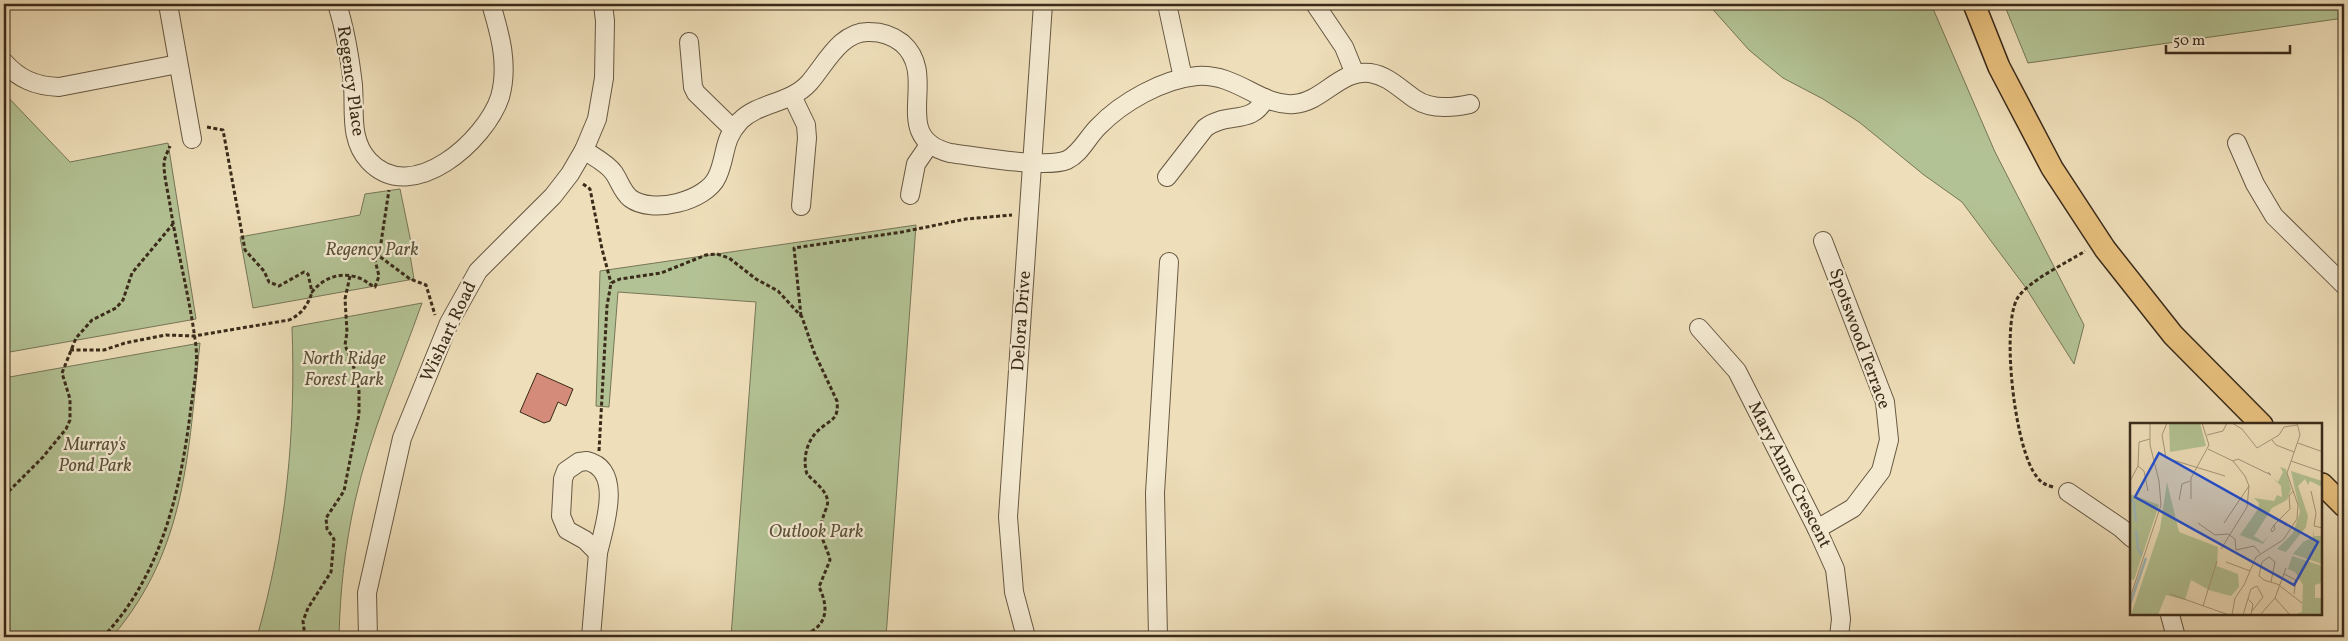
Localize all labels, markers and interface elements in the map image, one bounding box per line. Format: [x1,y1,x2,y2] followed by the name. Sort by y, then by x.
[2166,22,2289,54] scale bar
[330,24,370,138] street label: Regency Place
[2173,31,2205,52] text: 50 m
[325,238,419,263] park label: Regency Park
[1822,265,1896,413] street label: Spotswood Terrace
[1006,270,1038,372] street label: Delora Drive
[415,278,483,386] street label: Wishart Road
[302,347,386,393] park label: North Ridge Forest Park
[1741,397,1837,553] street label: Mary Anne Crescent
[2130,423,2323,616] inset map
[58,433,132,479] park label: Murray's Pond Park
[769,520,863,545] park label: Outlook Park

